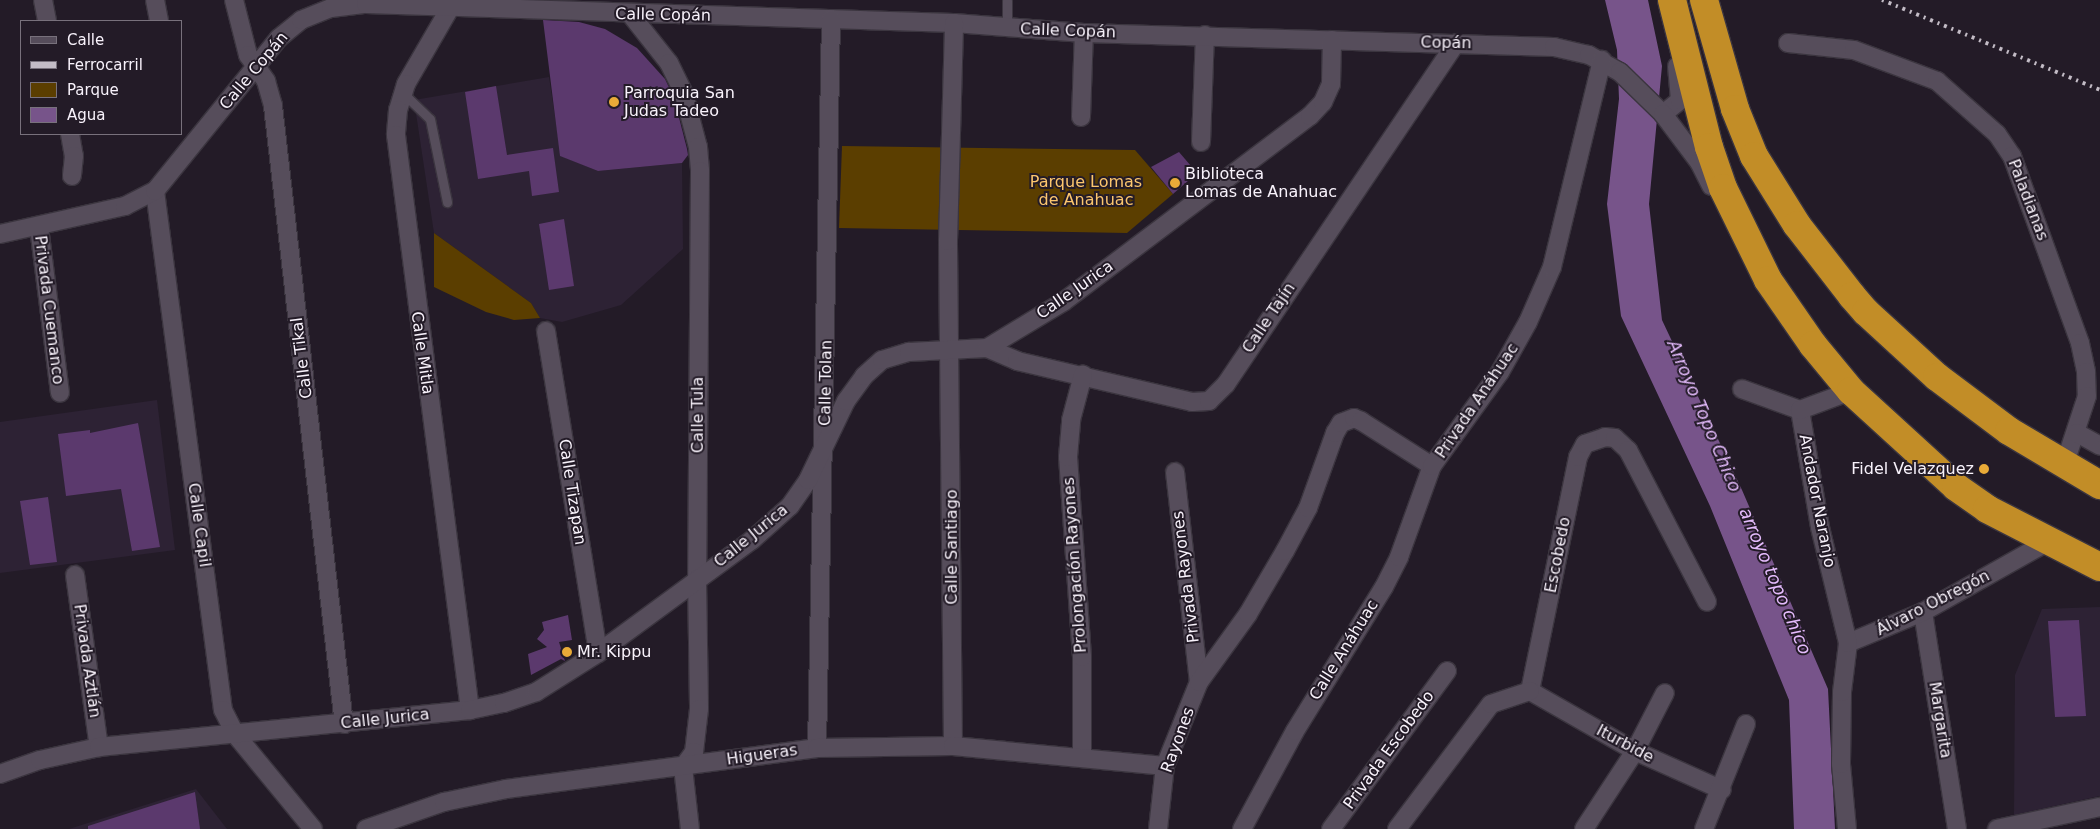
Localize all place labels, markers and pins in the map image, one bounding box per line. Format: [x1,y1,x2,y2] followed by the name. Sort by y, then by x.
[624,83,735,121] place label: Parroquia San Judas Tadeo
[608,96,620,108] marker: Parroquia San Judas Tadeo
[1185,164,1337,202] place label: Biblioteca Lomas de Anahuac
[1169,177,1181,189] marker: Biblioteca Lomas de Anahuac
[1851,459,1974,479] place label: Fidel Velazquez
[1978,463,1990,475] marker: Fidel Velazquez
[577,642,651,662] place label: Mr. Kippu
[561,646,573,658] marker: Mr. Kippu

